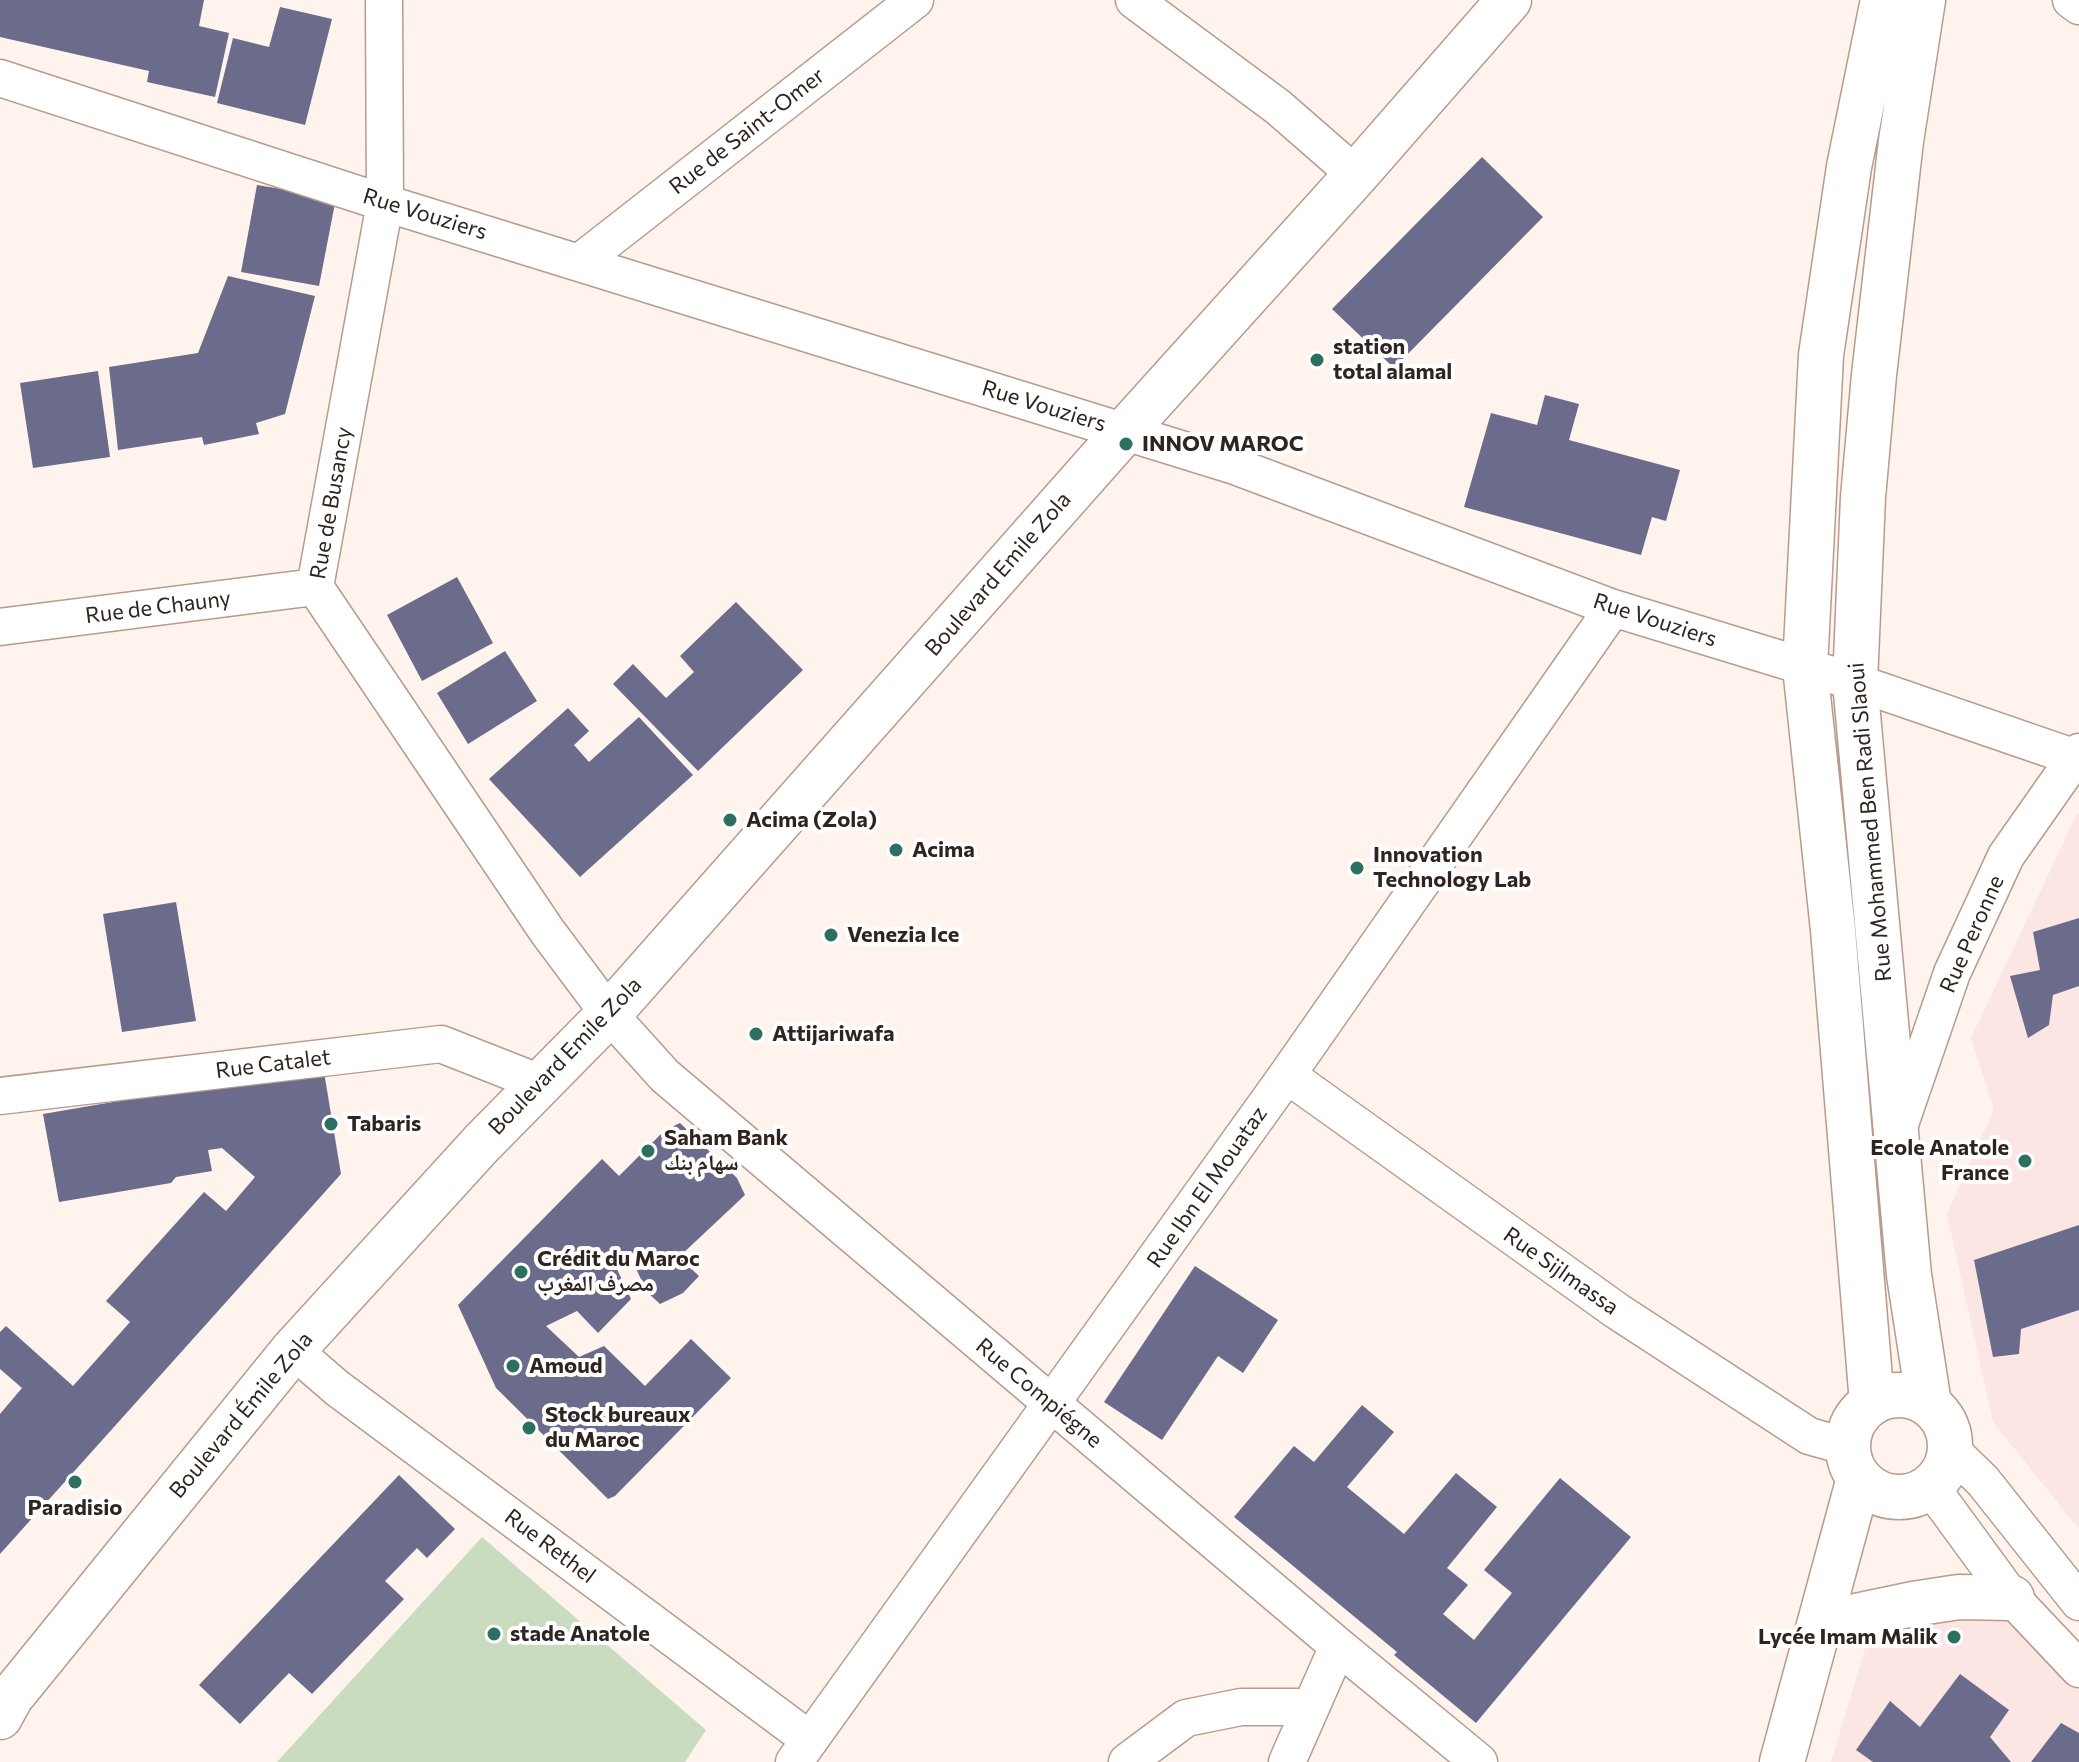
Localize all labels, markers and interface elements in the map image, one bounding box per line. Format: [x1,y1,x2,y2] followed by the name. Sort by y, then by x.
[664,62,830,200] street label: Rue de Saint-Omer
[360,183,490,245] street label: Rue Vouziers
[1333,334,1452,386] place label: station total alamal
[1308,351,1326,369] marker: station total alamal
[979,375,1109,437] street label: Rue Vouziers
[305,425,357,581] street label: Rue de Busancy
[1142,431,1304,457] place label: INNOV MAROC
[1117,435,1135,453] marker: INNOV MAROC
[920,487,1076,661] street label: Boulevard Emile Zola
[84,585,232,629] street label: Rue de Chauny
[1590,588,1720,652] street label: Rue Vouziers
[1843,661,1897,983] street label: Rue Mohammed Ben Radi Slaoui
[746,807,877,833] place label: Acima (Zola)
[721,811,739,829] marker: Acima (Zola)
[912,837,975,863] place label: Acima
[887,841,905,859] marker: Acima
[1373,842,1531,894] place label: Innovation Technology Lab
[1348,859,1366,877] marker: Innovation Technology Lab
[1934,871,2010,997] street label: Rue Peronne
[847,922,959,948] place label: Venezia Ice
[822,926,840,944] marker: Venezia Ice
[483,972,647,1140] street label: Boulevard Emile Zola
[772,1021,895,1047] place label: Attijariwafa
[747,1025,765,1043] marker: Attijariwafa
[214,1044,332,1084] street label: Rue Catalet
[1141,1101,1273,1273] street label: Rue Ibn El Mouataz
[347,1111,421,1137] place label: Tabaris
[322,1115,340,1133] marker: Tabaris
[664,1125,788,1176] place label: Saham Bank سهام بنك
[1870,1135,2009,1186] place label: Ecole Anatole France
[639,1142,657,1160] marker: Saham Bank سهام بنك
[2016,1152,2034,1170] marker: Ecole Anatole France
[1498,1222,1624,1320] street label: Rue Sijlmassa
[537,1246,700,1298] place label: Crédit du Maroc مصرف المغرب
[512,1263,530,1281] marker: Crédit du Maroc مصرف المغرب
[164,1327,318,1503] street label: Boulevard Émile Zola
[971,1333,1107,1453] street label: Rue Compiégne
[529,1353,603,1379] place label: Amoud
[504,1357,522,1375] marker: Amoud
[545,1402,690,1454] place label: Stock bureaux du Maroc
[520,1419,538,1437] marker: Stock bureaux du Maroc
[66,1473,84,1491] marker: Paradisio
[28,1495,122,1521] place label: Paradisio
[499,1503,601,1589] street label: Rue Rethel
[510,1621,650,1647] place label: stade Anatole
[1758,1624,1938,1650] place label: Lycée Imam Malik
[485,1625,503,1643] marker: stade Anatole
[1945,1628,1963,1646] marker: Lycée Imam Malik

